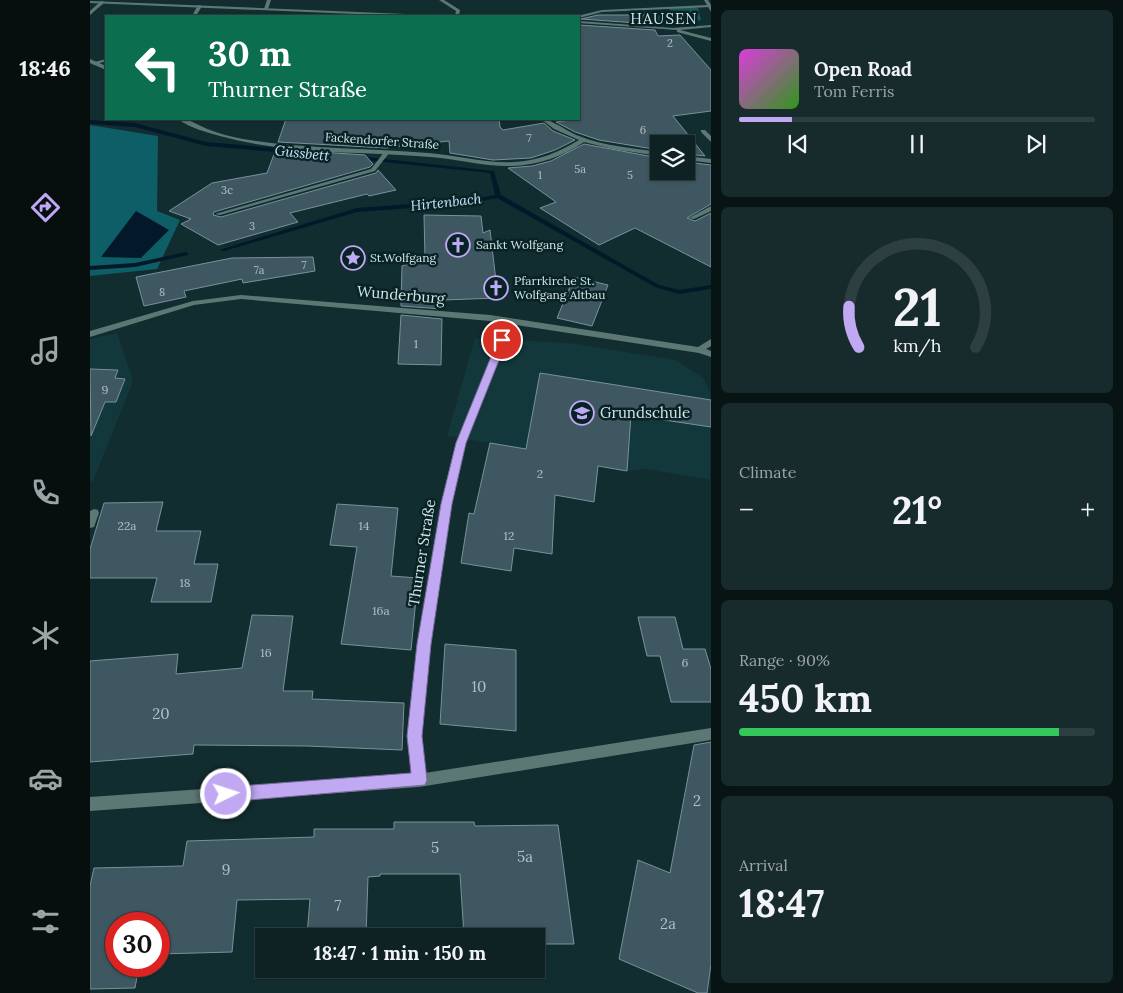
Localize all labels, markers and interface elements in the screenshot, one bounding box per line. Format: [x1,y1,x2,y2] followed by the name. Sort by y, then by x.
[630,9,698,28] district label: HAUSEN
[208,31,291,76] text: 30 m
[125,35,190,100] icon: left
[667,36,673,50] house number: 2
[19,54,71,82] text: 18:46
[814,57,912,81] text: Open Road
[208,75,367,103] text: Thurner Straße
[814,81,894,101] text: Tom Ferris
[640,123,646,137] house number: 6
[324,129,440,152] street label: Fackendorfer Straße
[784,130,812,158] icon: previous
[903,130,931,158] icon: pause
[1022,130,1050,158] icon: next
[526,131,532,145] house number: 7
[650,135,695,180] map controls
[650,135,695,180] button: layers
[274,141,331,165] water label: Güssbett
[574,162,586,176] house number: 5a
[538,168,542,182] house number: 1
[627,168,633,182] house number: 5
[221,183,233,197] house number: 3c
[410,189,482,215] water label: Hirtenbach
[28,190,63,225] icon: directions
[249,219,255,233] house number: 3
[445,232,471,258] church icon: Sankt Wolfgang
[476,237,563,252] place label: Sankt Wolfgang
[340,245,366,271] place icon: St.Wolfgang
[370,250,436,265] place label: St.Wolfgang
[301,258,307,272] house number: 7
[254,263,265,277] house number: 7a
[514,273,605,302] place label: Pfarrkirche St. Wolfgang Altbau
[893,274,941,340] text: 21
[483,275,509,301] church icon: Pfarrkirche St. Wolfgang Altbau
[356,281,447,308] street label: Wunderburg
[159,285,165,299] house number: 8
[481,319,523,361] pin
[488,326,516,354] icon: arrive
[28,333,63,368] icon: music
[893,334,941,357] text: km/h
[414,336,418,351] house number: 1
[102,382,109,397] house number: 9
[569,400,595,426] school or university icon: Grundschule
[600,403,690,422] place label: Grundschule
[739,462,796,482] text: Climate
[537,466,543,481] house number: 2
[28,475,63,510] icon: phone
[892,486,942,534] text: 21°
[739,492,754,528] text: −
[1080,492,1095,528] text: +
[404,498,439,608] street label: Thurner Straße
[117,518,137,533] house number: 22a
[359,518,370,533] house number: 14
[504,528,514,543] house number: 12
[179,575,191,590] house number: 18
[372,603,390,618] house number: 16a
[28,618,63,653] icon: climate
[260,645,272,660] house number: 16
[739,650,830,670] text: Range · 90%
[682,655,689,670] house number: 6
[739,674,872,722] text: 450 km
[472,677,486,696] house number: 10
[152,704,170,723] house number: 20
[28,761,63,796] icon: car
[199,767,251,819] position arrow
[693,791,701,810] house number: 2
[431,838,439,857] house number: 5
[517,847,533,866] house number: 5a
[739,855,788,875] text: Arrival
[222,860,230,879] house number: 9
[739,879,824,927] text: 18:47
[335,896,342,915] house number: 7
[28,904,63,939] icon: filters
[105,912,170,977] speed limit sign: 30
[660,914,676,933] house number: 2a
[314,941,486,965] text: 18:47 · 1 min · 150 m

